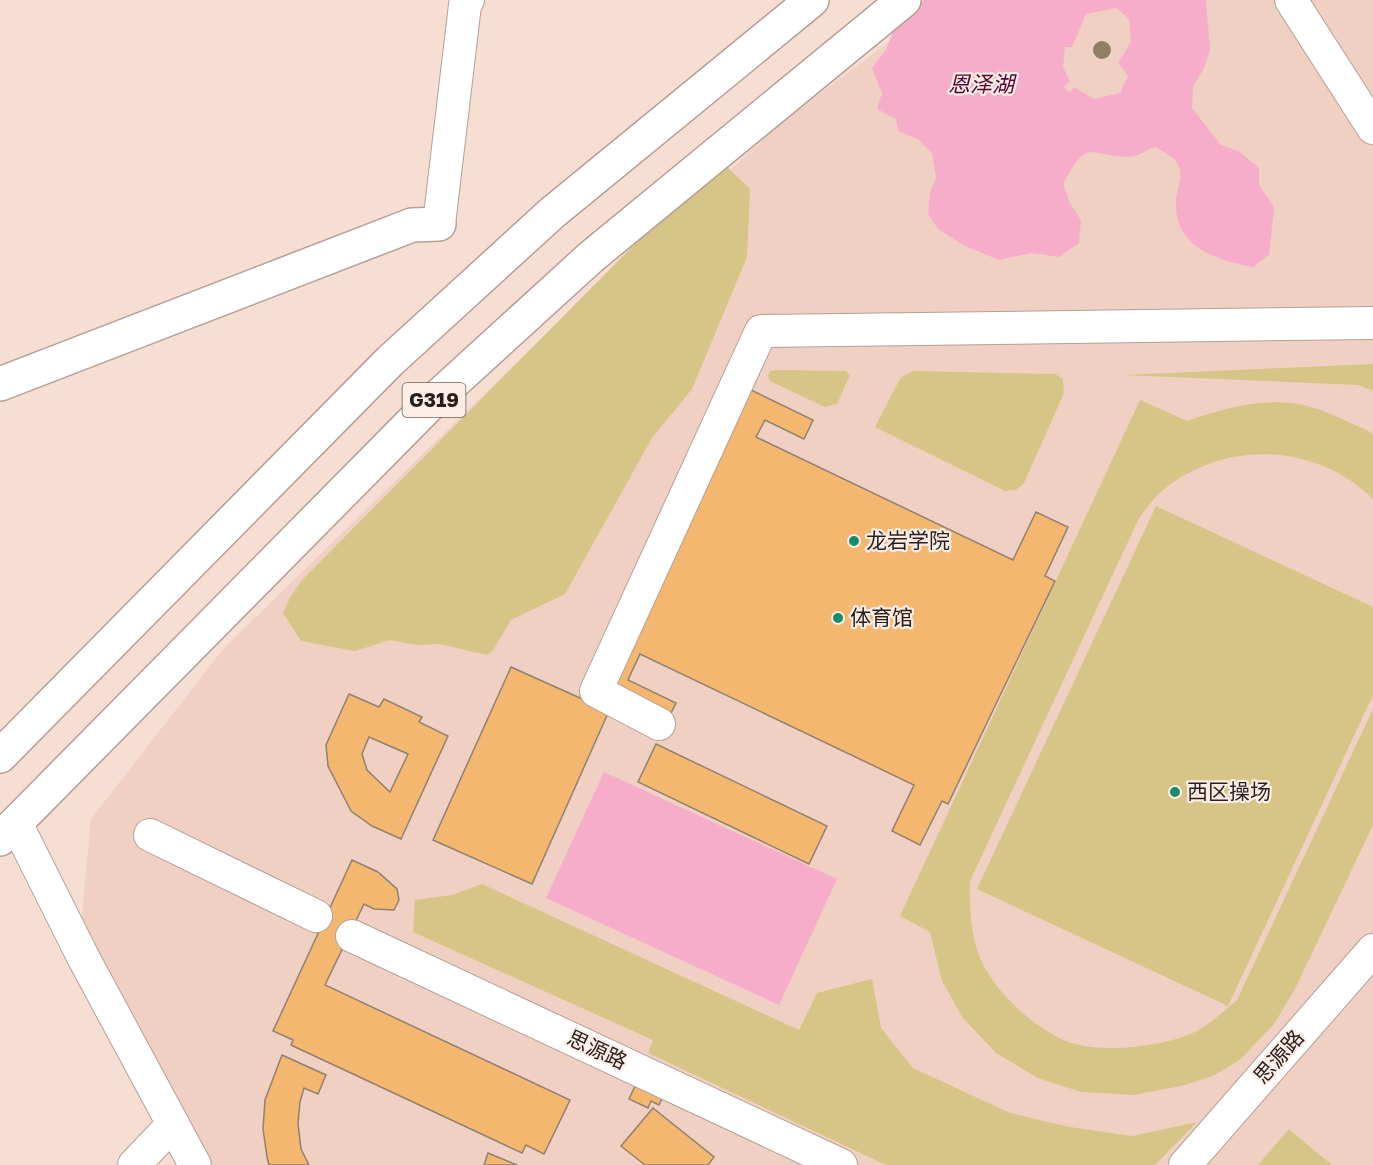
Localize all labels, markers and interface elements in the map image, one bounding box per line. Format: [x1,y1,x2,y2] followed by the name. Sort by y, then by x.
[948,70,1017,97] water label: 恩泽湖
[402,383,466,417] road number: G319
[866,527,950,553] place label: 龙岩学院
[847,534,861,548] marker: 龙岩学院
[850,604,913,630] place label: 体育馆
[831,611,845,625] marker: 体育馆
[1187,778,1271,804] place label: 西区操场
[1168,785,1182,799] marker: 西区操场
[563,1024,631,1074] street label: 思源路
[1248,1024,1309,1089] street label: 思源路

